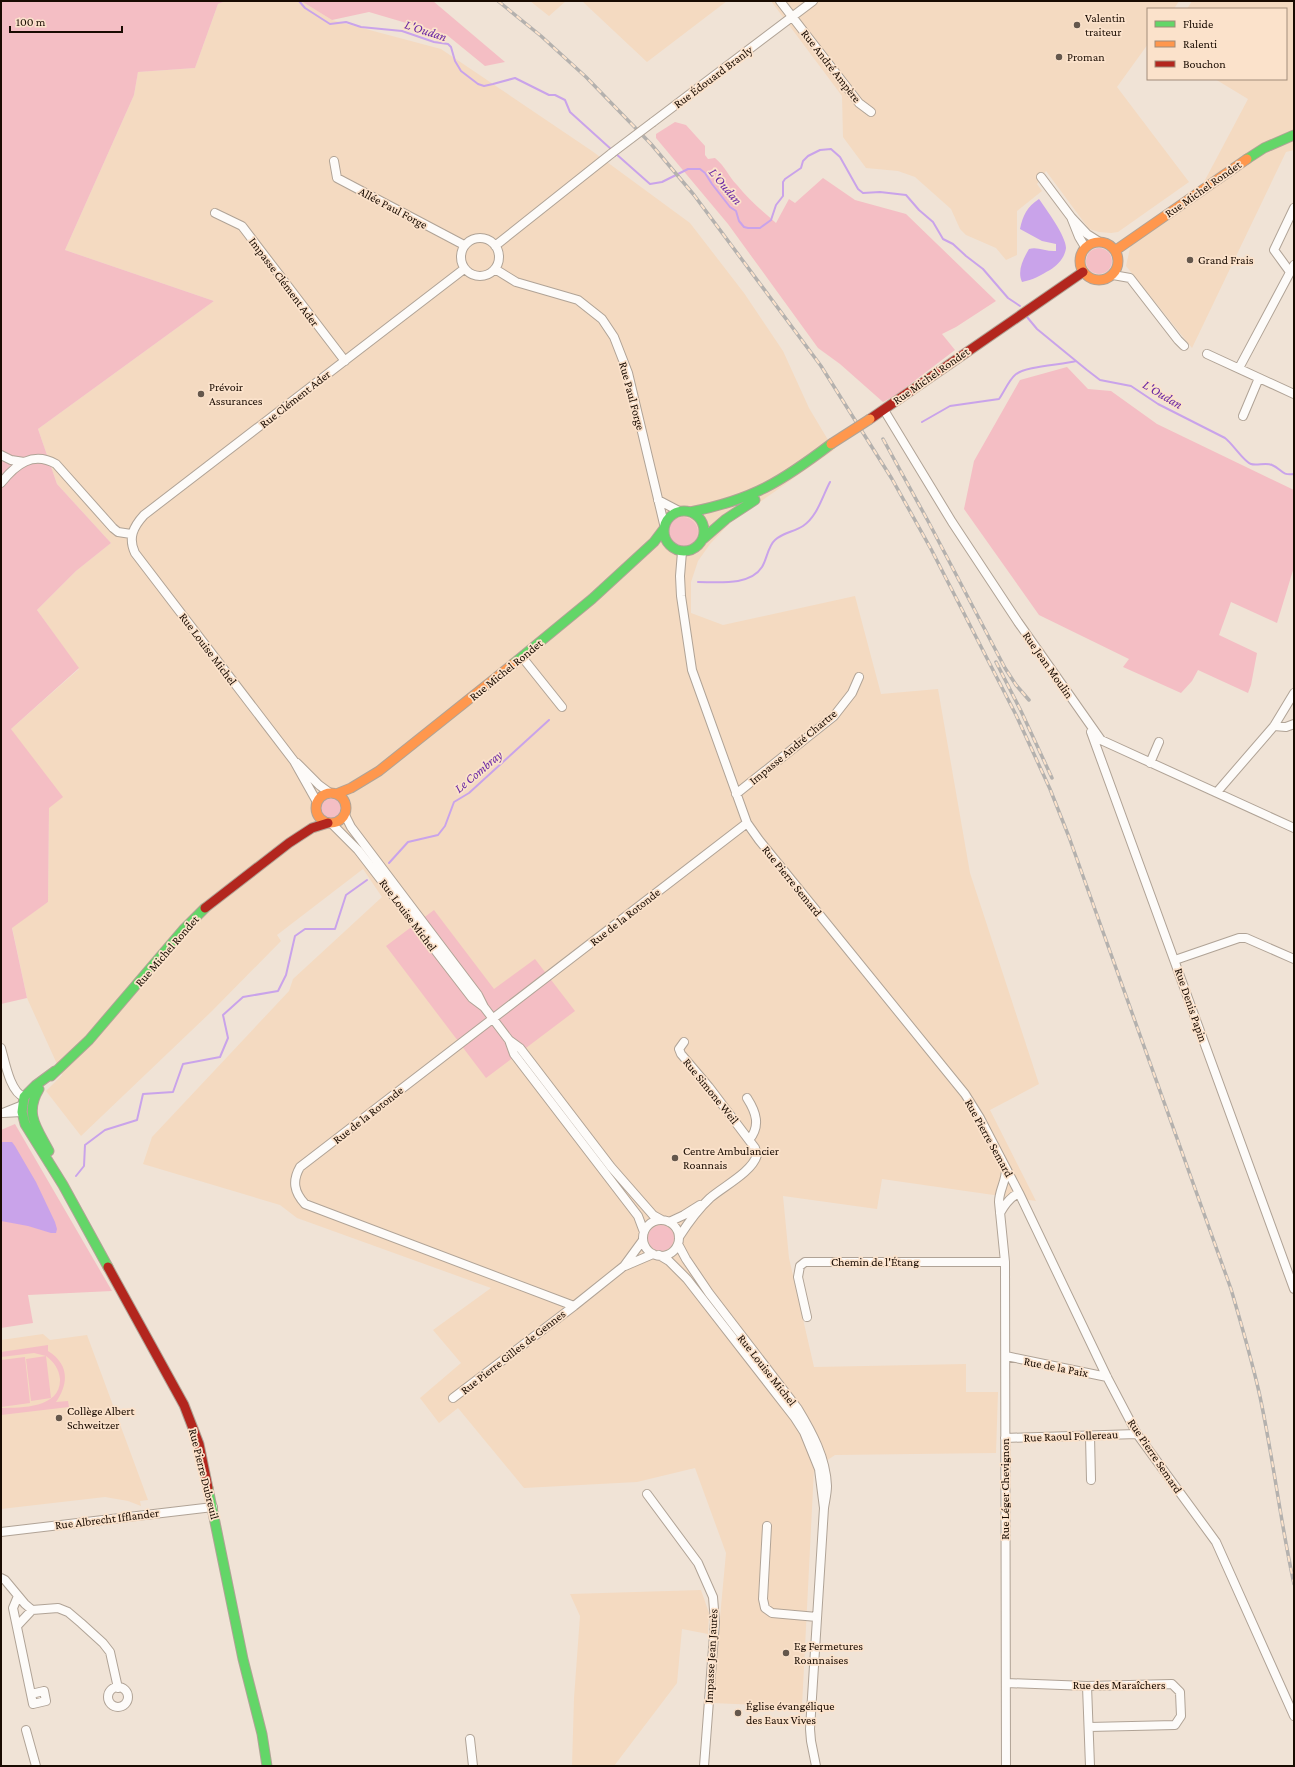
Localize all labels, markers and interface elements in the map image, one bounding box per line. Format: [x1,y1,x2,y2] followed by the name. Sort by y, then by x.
[10,8,122,34] scale bar
[1147,8,1287,80] legend
[1085,11,1126,39] place label: Valentin traiteur
[16,15,46,29] text: 100 m
[403,17,449,44] water label: L'Oudan
[1183,17,1213,31] text: Fluide
[1072,20,1082,30] marker: Valentin traiteur
[798,27,864,105] street label: Rue André Ampère
[1183,37,1217,51] text: Ralenti
[671,43,755,111] street label: Rue Édouard Branly
[1067,50,1105,64] place label: Proman
[1054,52,1064,62] marker: Proman
[1183,57,1226,71] text: Bouchon
[1162,157,1245,221] street label: Rue Michel Rondet
[706,165,746,208] water label: L'Oudan
[356,184,430,232] street label: Allée Paul Forge
[246,235,322,330] street label: Impasse Clément Ader
[1198,253,1254,267] place label: Grand Frais
[1185,255,1195,265] marker: Grand Frais
[890,344,973,408] street label: Rue Michel Rondet
[616,360,648,432] street label: Rue Paul Forge
[257,367,334,431] street label: Rue Clément Ader
[1140,377,1186,412] water label: L'Oudan
[209,380,263,408] place label: Prévoir Assurances
[196,389,206,399] marker: Prévoir Assurances
[176,610,240,688] street label: Rue Louise Michel
[1020,629,1077,702] street label: Rue Jean Moulin
[467,636,546,704] street label: Rue Michel Rondet
[746,706,840,788] street label: Impasse André Chartre
[451,747,506,796] water label: Le Combray
[759,843,825,920] street label: Rue Pierre Semard
[376,876,440,954] street label: Rue Louise Michel
[587,885,663,949] street label: Rue de la Rotonde
[132,912,202,990] street label: Rue Michel Rondet
[1172,966,1210,1044] street label: Rue Denis Papin
[680,1055,742,1127] street label: Rue Simone Weil
[330,1083,406,1147] street label: Rue de la Rotonde
[962,1097,1017,1180] street label: Rue Pierre Semard
[683,1144,780,1172] place label: Centre Ambulancier Roannais
[670,1153,680,1163] marker: Centre Ambulancier Roannais
[831,1255,919,1269] street label: Chemin de l'Étang
[458,1306,569,1397] street label: Rue Pierre Gilles de Gennes
[735,1331,799,1409] street label: Rue Louise Michel
[1023,1354,1090,1380] street label: Rue de la Paix
[67,1404,135,1432] place label: Collège Albert Schweitzer
[54,1413,64,1423] marker: Collège Albert Schweitzer
[1125,1416,1186,1497] street label: Rue Pierre Semard
[186,1427,222,1521] street label: Rue Pierre Dubreuil
[1023,1427,1119,1445] street label: Rue Raoul Follereau
[998,1438,1012,1540] street label: Rue Léger Chevignon
[54,1506,161,1532] street label: Rue Albrecht Ifflander
[702,1608,720,1704] street label: Impasse Jean Jaurès
[794,1639,863,1667] place label: Eg Fermetures Roannaises
[781,1648,791,1658] marker: Eg Fermetures Roannaises
[1073,1678,1166,1692] street label: Rue des Maraîchers
[746,1699,835,1727] place label: Église évangélique des Eaux Vives
[733,1708,743,1718] marker: Église évangélique des Eaux Vives

